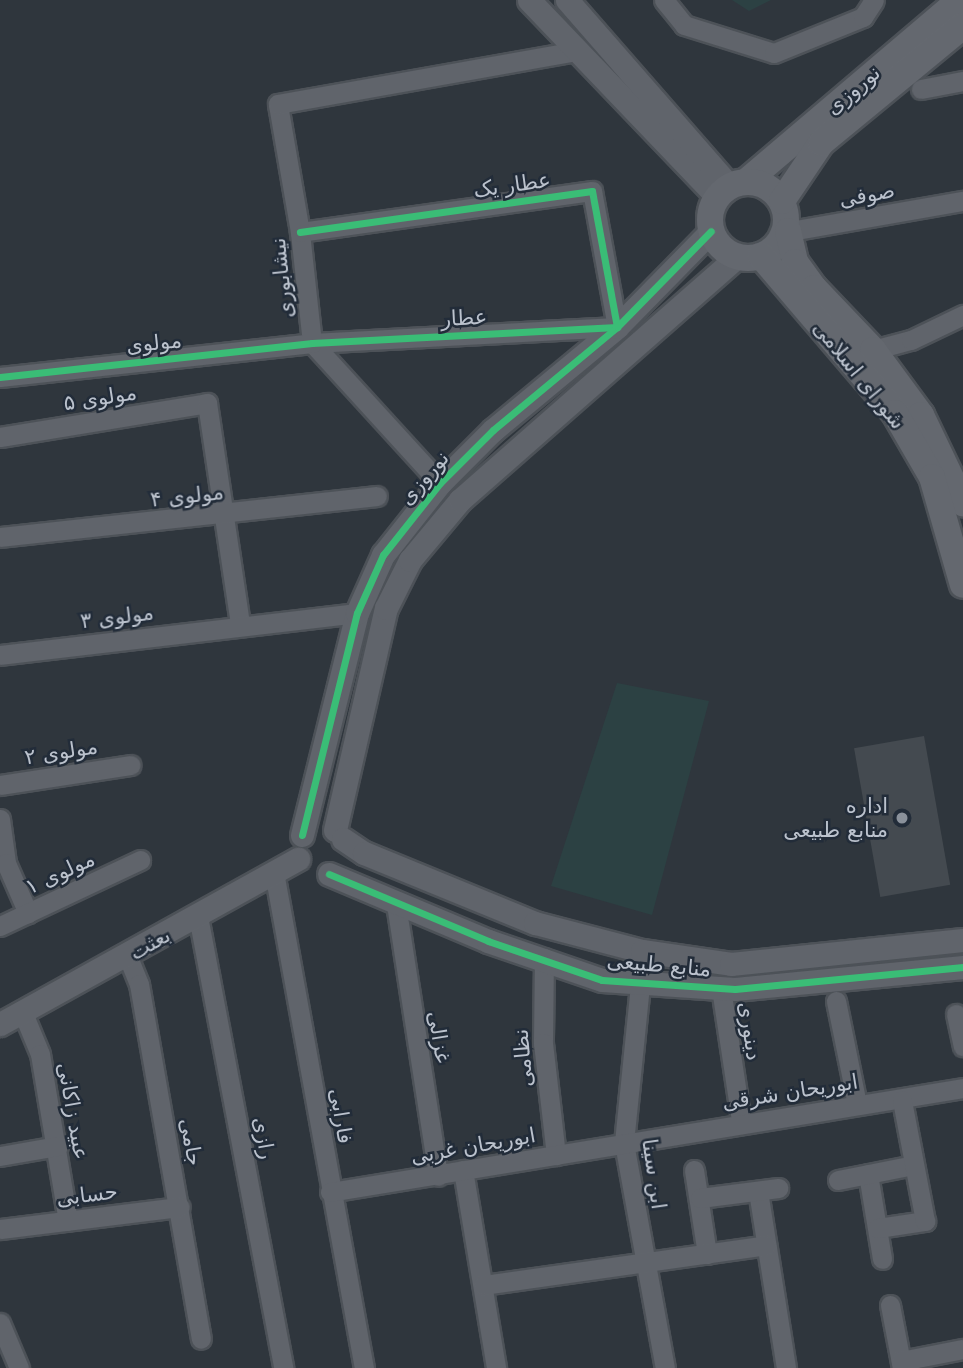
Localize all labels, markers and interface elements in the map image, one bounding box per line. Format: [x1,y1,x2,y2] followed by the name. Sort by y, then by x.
[821,60,885,120] street label: نوروزی
[472,167,552,203] street label: عطار یک
[837,178,897,212] street label: صوفی
[265,237,299,319] street label: نیشابوری
[440,304,488,332] street label: عطار
[808,316,910,434] street label: شورای اسلامی
[125,328,183,358] street label: مولوی
[62,380,138,416] street label: مولوی ۵
[394,446,454,510] street label: نوروزی
[149,480,225,512] street label: مولوی ۴
[79,600,155,634] street label: مولوی ۳
[23,734,99,770] street label: مولوی ۲
[783,793,888,843] place label: اداره منابع طبیعی
[894,810,910,826] marker: اداره منابع طبیعی
[21,846,99,900] street label: مولوی ۱
[125,922,175,966] street label: بعثت
[606,948,712,982] street label: منابع طبیعی
[733,1000,767,1062] street label: دینوری
[422,1009,456,1065] street label: غزالی
[508,1028,538,1088] street label: نظامی
[52,1060,94,1162] street label: عبید زاکانی
[720,1069,860,1115] street label: ابوریحان شرقی
[324,1086,358,1146] street label: فارابی
[248,1115,280,1161] street label: رازی
[174,1116,208,1168] street label: جامی
[409,1123,537,1169] street label: ابوریحان غربی
[637,1137,671,1211] street label: ابن سینا
[55,1179,119,1211] street label: حسابی

